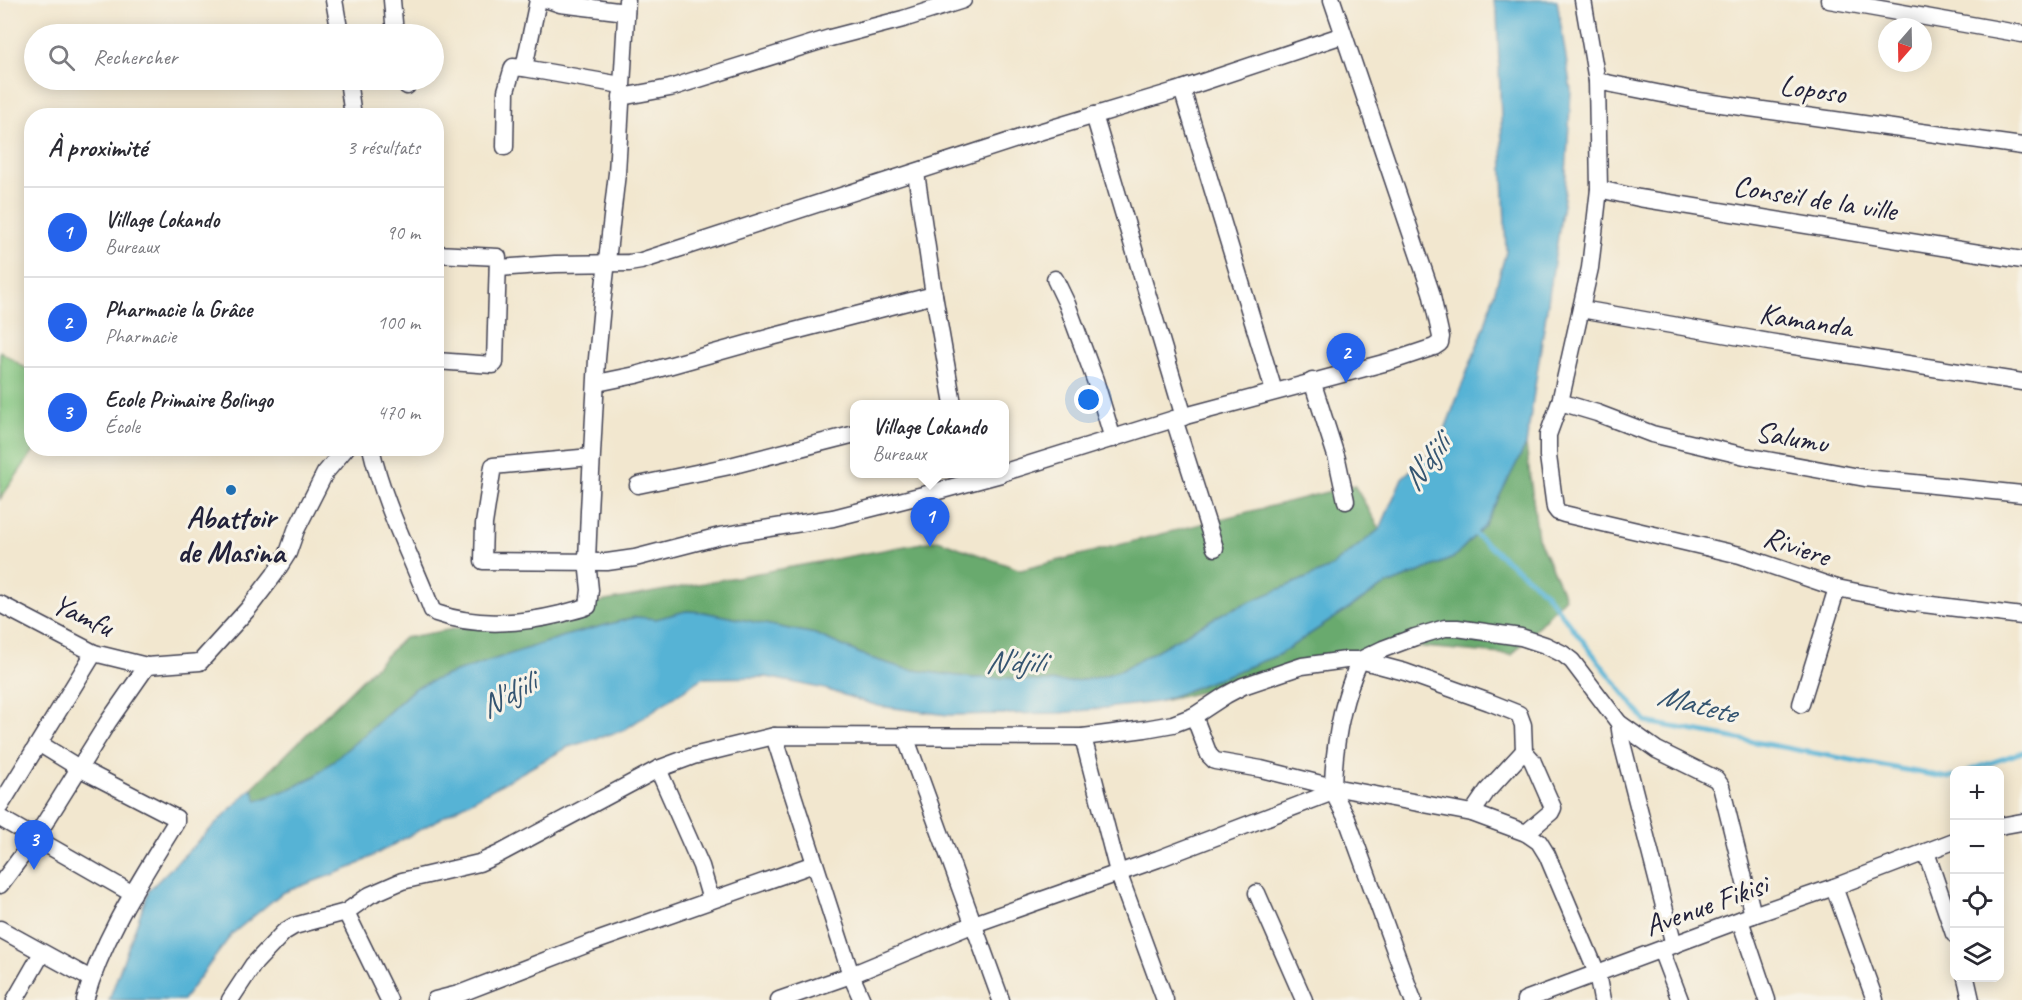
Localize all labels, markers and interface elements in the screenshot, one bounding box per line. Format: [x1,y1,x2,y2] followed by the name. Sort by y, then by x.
[1878,18,1932,72] north arrow
[24,24,444,90] search box
[45,41,78,74] icon: search
[93,43,177,71] text: Rechercher
[1778,66,1850,113] street label: Loposo
[48,131,147,164] text: À proximité
[347,135,420,160] text: 3 résultats
[1731,166,1902,230] street label: Conseil de la ville
[105,206,219,234] text: Village Lokando
[63,220,72,245] text: 1
[386,220,420,245] text: 90 m
[105,234,159,259] text: Bureaux
[1757,294,1858,346] street label: Kamanda
[105,296,252,324] text: Pharmacie la Grâce
[63,310,72,335] text: 2
[377,310,420,335] text: 100 m
[105,324,176,349] text: Pharmacie
[1326,334,1366,383] pin: 2
[1074,385,1103,414] your location
[105,386,273,414] text: Ecole Primaire Bolingo
[63,400,72,425] text: 3
[377,400,420,425] text: 470 m
[850,400,1009,478] popup
[1753,412,1833,462] street label: Salumu
[872,413,987,441] text: Village Lokando
[105,414,140,439] text: École
[1391,420,1464,498] water label: N'djili
[872,441,926,466] text: Bureaux
[224,483,238,497] marker: Abattoir de Masina
[910,498,950,547] pin: 1
[177,499,287,571] place label: Abattoir de Masina
[1759,517,1837,576] street label: Riviere
[47,585,121,646] street label: Yamfu
[985,641,1053,682] water label: N'djili
[471,658,550,727] water label: N'djili
[1654,674,1745,734] water label: Matete
[1950,766,2004,982] map controls
[1950,766,2004,820] button: +
[15,820,54,870] pin: 3
[1950,820,2004,874] button: −
[1639,864,1776,945] street label: Avenue Fikisi
[1950,874,2004,928] button: locate
[1950,928,2004,982] button: layers

